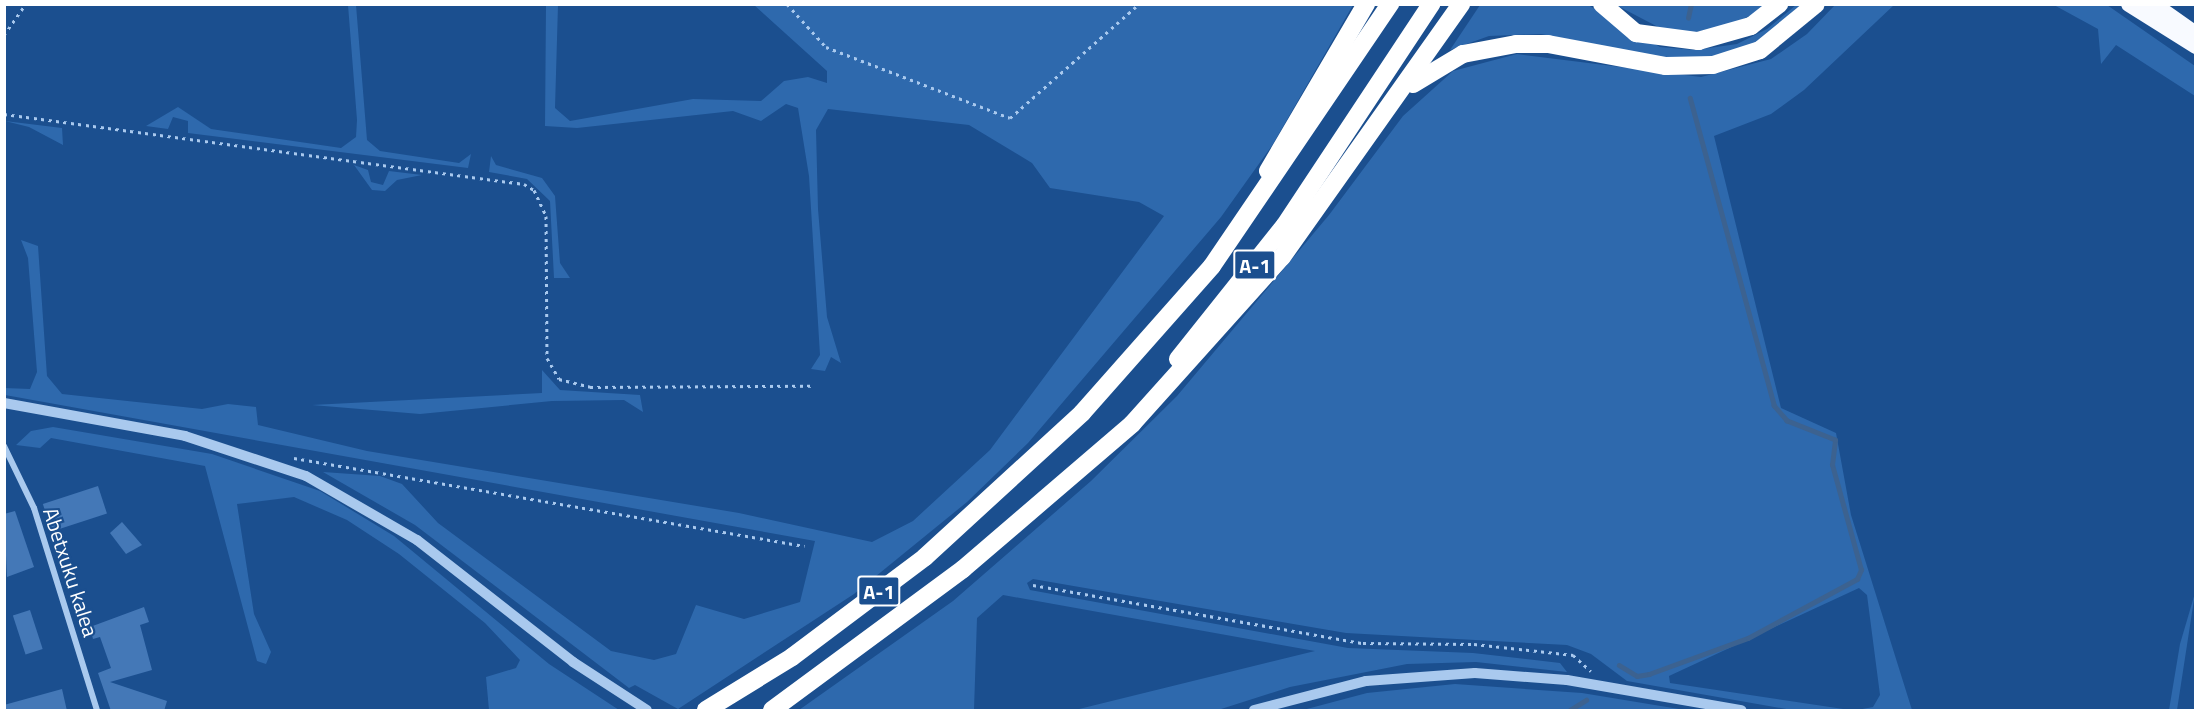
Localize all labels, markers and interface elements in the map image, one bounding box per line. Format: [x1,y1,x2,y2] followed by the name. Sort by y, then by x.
[1232,248,1278,282] road number: A-1
[38,504,104,640] street label: Abetxuku kalea
[856,574,902,608] road number: A-1

